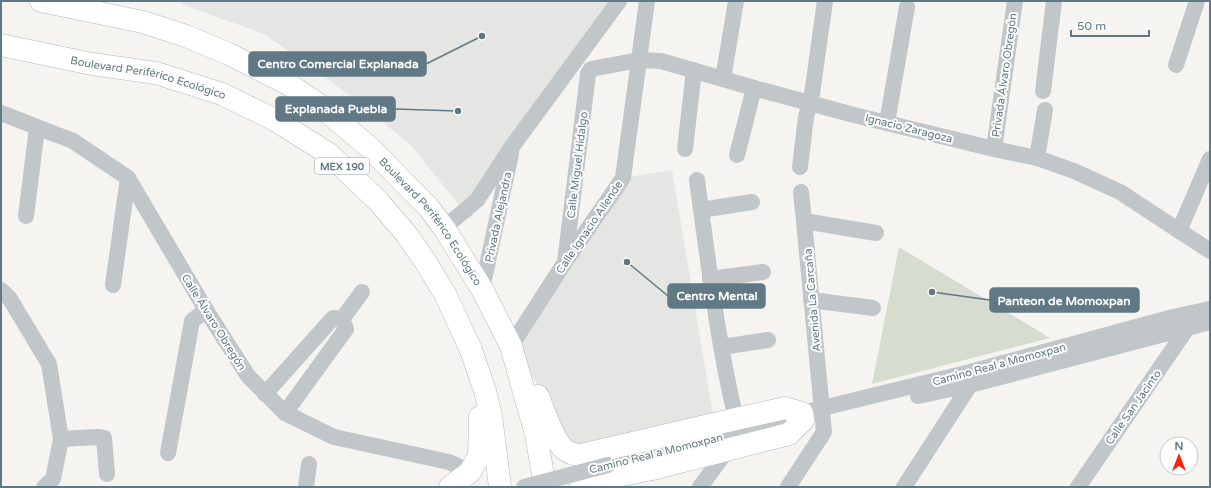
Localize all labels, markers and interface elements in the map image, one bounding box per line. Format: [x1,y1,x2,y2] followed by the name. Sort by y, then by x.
[988,12,1020,138] street label: Privada Álvaro Obregón
[1071,12,1149,38] scale bar
[1077,19,1106,33] text: 50 m
[249,52,426,76] callout: Centro Comercial Explanada
[69,54,229,102] street label: Boulevard Periférico Ecológico
[257,57,419,72] text: Centro Comercial Explanada
[276,97,395,121] callout: Explanada Puebla
[285,102,387,117] text: Explanada Puebla
[564,111,591,219] street label: Calle Miguel Hidalgo
[864,111,954,146] street label: Ignacio Zaragoza
[376,155,484,288] street label: Boulevard Periférico Ecológico
[315,158,369,174] road number: MEX 190
[483,171,514,264] street label: Privada Alejandra
[554,178,625,276] street label: Calle Ignacio Allende
[802,248,823,352] street label: Avenida La Carcaña
[179,271,249,373] street label: Calle Álvaro Obregón
[668,284,765,308] callout: Centro Mental
[990,288,1139,312] callout: Panteon de Momoxpan
[676,289,758,303] text: Centro Mental
[997,294,1131,309] text: Panteon de Momoxpan
[931,340,1067,389] street label: Camino Real a Momoxpan
[1103,367,1164,447] street label: Calle San Jacinto
[588,431,724,476] street label: Camino Real a Momoxpan
[1159,436,1199,476] north arrow
[1175,440,1183,453] text: N

